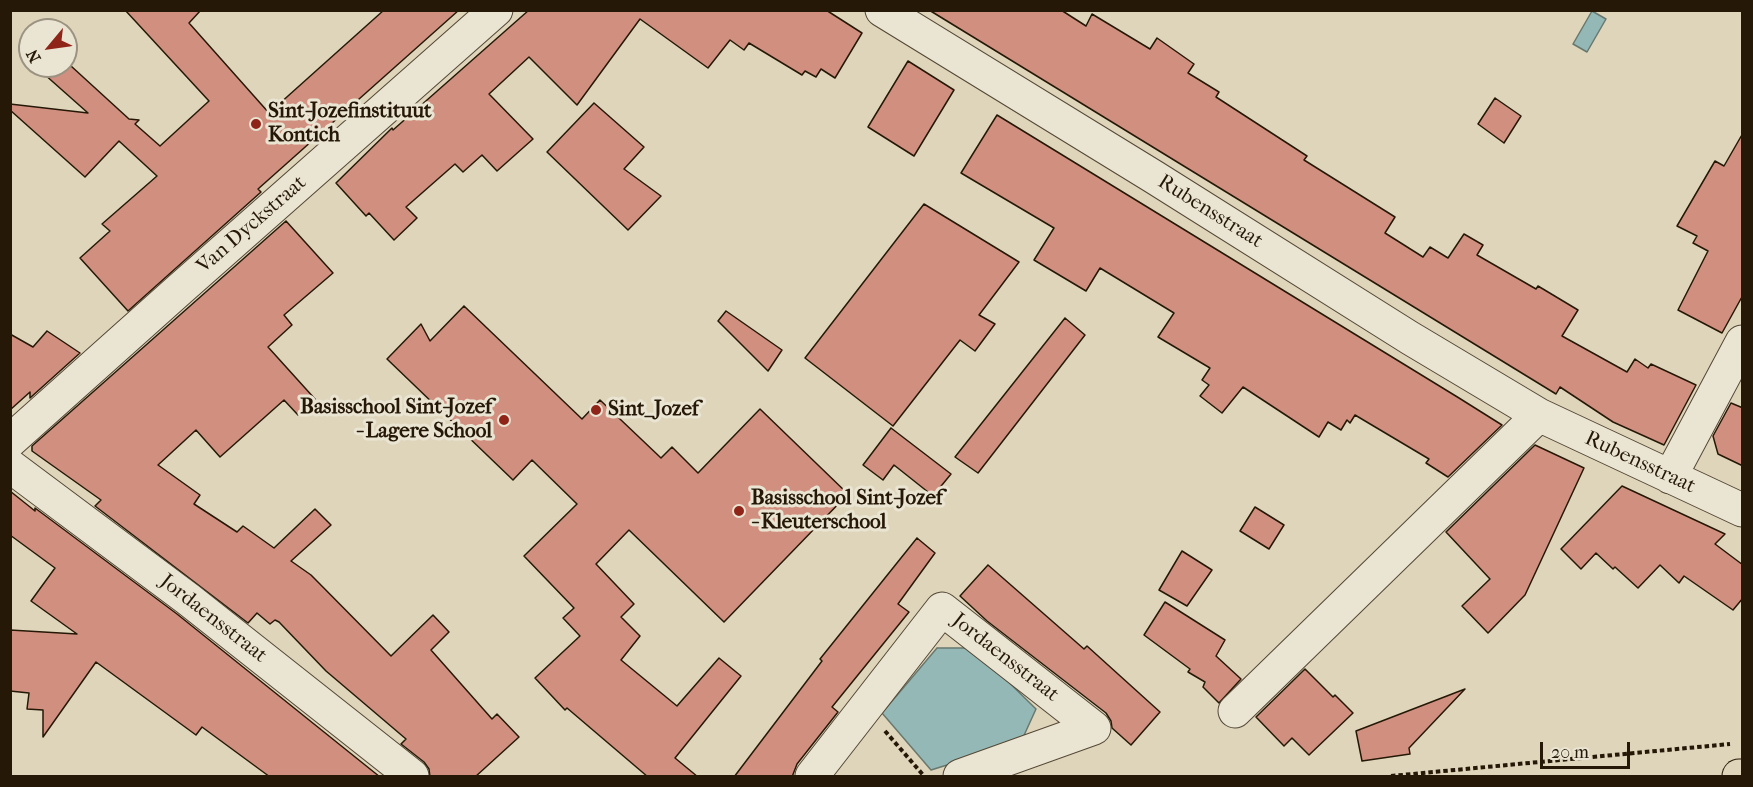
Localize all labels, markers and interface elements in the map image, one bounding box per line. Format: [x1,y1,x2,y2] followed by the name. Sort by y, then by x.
[18,18,78,78] north arrow
[22,46,45,66] text: N
[268,99,431,149] place label: Sint-Jozefinstituut Kontich
[249,117,263,131] marker: Sint-Jozefinstituut Kontich
[1153,170,1267,254] street label: Rubensstraat
[192,171,312,279] street label: Van Dyckstraat
[300,395,492,445] place label: Basisschool Sint-Jozef - Lagere School
[608,397,699,423] place label: Sint_Jozef
[589,403,603,417] marker: Sint_Jozef
[497,413,511,427] marker: Basisschool Sint-Jozef - Lagere School
[1581,426,1699,500] street label: Rubensstraat
[751,486,943,536] place label: Basisschool Sint-Jozef - Kleuterschool
[732,504,746,518] marker: Basisschool Sint-Jozef - Kleuterschool
[154,569,272,669] street label: Jordaensstraat
[946,608,1064,708] street label: Jordaensstraat
[1543,730,1633,768] scale bar
[1551,742,1589,763] text: 20 m

